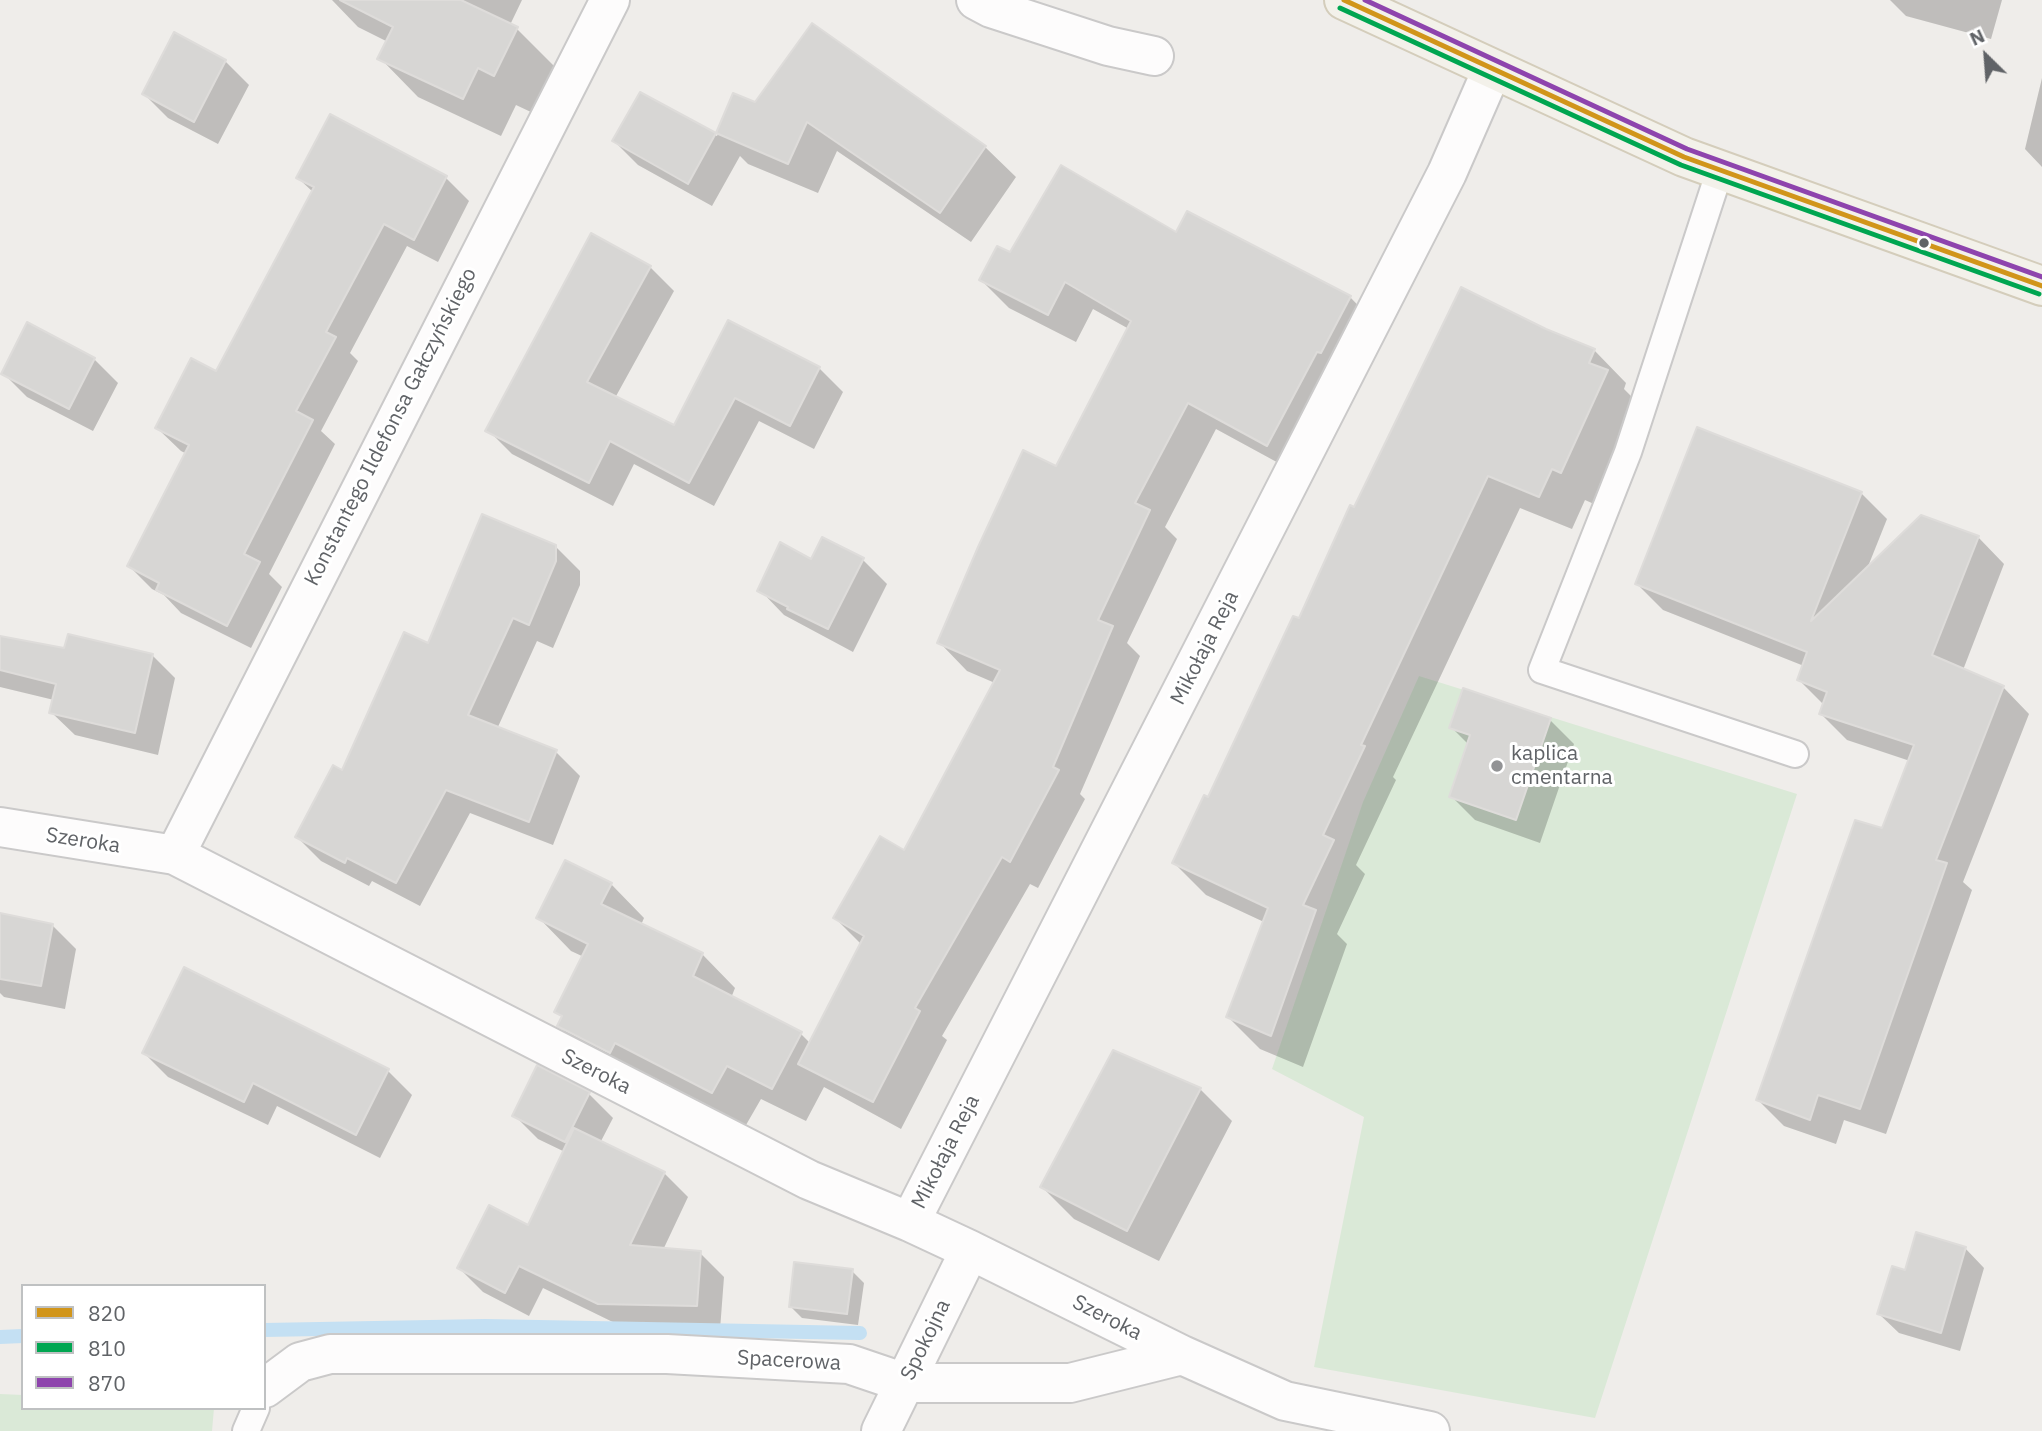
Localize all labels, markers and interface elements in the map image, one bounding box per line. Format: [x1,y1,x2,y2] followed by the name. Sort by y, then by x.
[1951,21,2021,91] north arrow
[1966,23,1988,51] text: N
[1917,236,1931,250] unlabelled marker
[300,264,482,590] street label: Konstantego Ildefonsa Gałczyńskiego
[1166,587,1244,709] street label: Mikołaja Reja
[1511,741,1613,791] place label: kaplica cmentarna
[1489,758,1505,774] marker: kaplica cmentarna
[44,823,122,859] street label: Szeroka
[557,1044,635,1100] street label: Szeroka
[907,1091,985,1213] street label: Mikołaja Reja
[21,1284,266,1410] legend
[1068,1290,1146,1346] street label: Szeroka
[896,1295,956,1385] street label: Spokojna
[88,1299,126,1327] text: 820
[88,1334,126,1362] text: 810
[736,1346,842,1376] street label: Spacerowa
[88,1369,126,1397] text: 870

